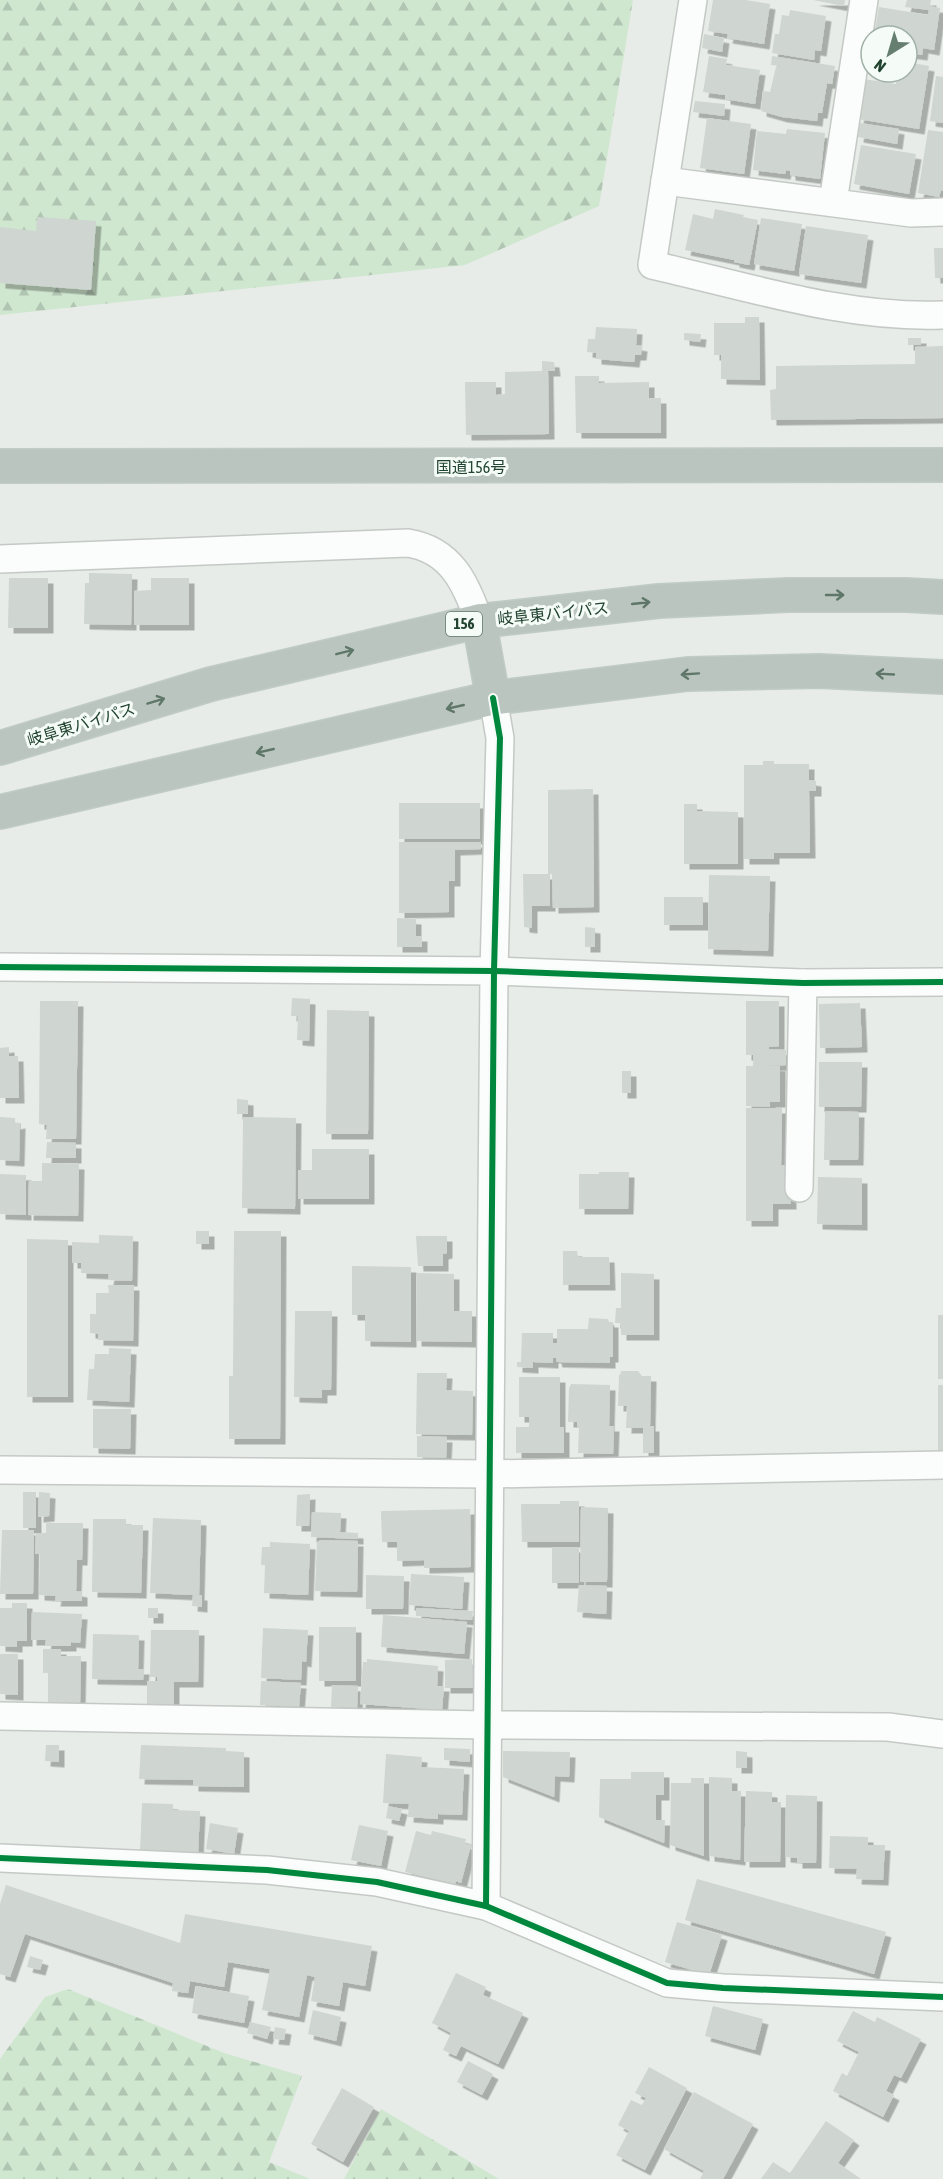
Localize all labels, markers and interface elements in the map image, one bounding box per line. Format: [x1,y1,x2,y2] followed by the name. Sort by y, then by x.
[859,24,919,84] north arrow
[871,56,889,76] text: N
[436,458,506,476] street label: 国道156号
[825,589,845,601] one-way arrow
[630,597,650,608] one-way arrow
[497,598,609,628] street label: 岐阜東バイパス
[446,612,482,636] road number: 156
[335,645,354,657] one-way arrow
[875,668,895,679] one-way arrow
[680,669,700,680] one-way arrow
[147,695,166,706] one-way arrow
[25,699,137,749] street label: 岐阜東バイパス
[446,702,465,713] one-way arrow
[256,745,275,757] one-way arrow

